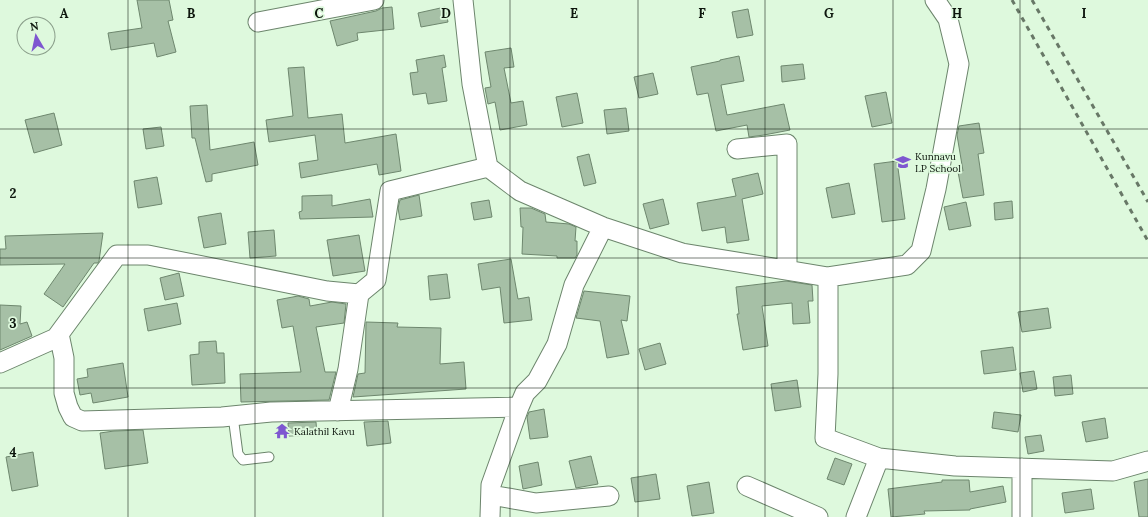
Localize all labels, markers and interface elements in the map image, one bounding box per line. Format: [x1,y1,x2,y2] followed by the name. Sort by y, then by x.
[60,5,69,22] text: A
[187,5,196,22] text: B
[315,5,324,22] text: C
[441,5,451,22] text: D
[570,5,578,22] text: E
[698,5,706,22] text: F
[824,5,834,22] text: G
[952,5,962,22] text: H
[1081,5,1087,22] text: I
[16,16,56,56] north arrow
[29,18,40,34] text: N
[915,150,961,175] place label: Kunnavu LP School
[894,153,912,171] school or university icon: Kunnavu LP School
[10,185,17,202] text: 2
[9,315,17,332] text: 3
[273,422,291,440] temple icon: Kalathil Kavu
[294,425,355,438] place label: Kalathil Kavu
[9,444,17,461] text: 4

